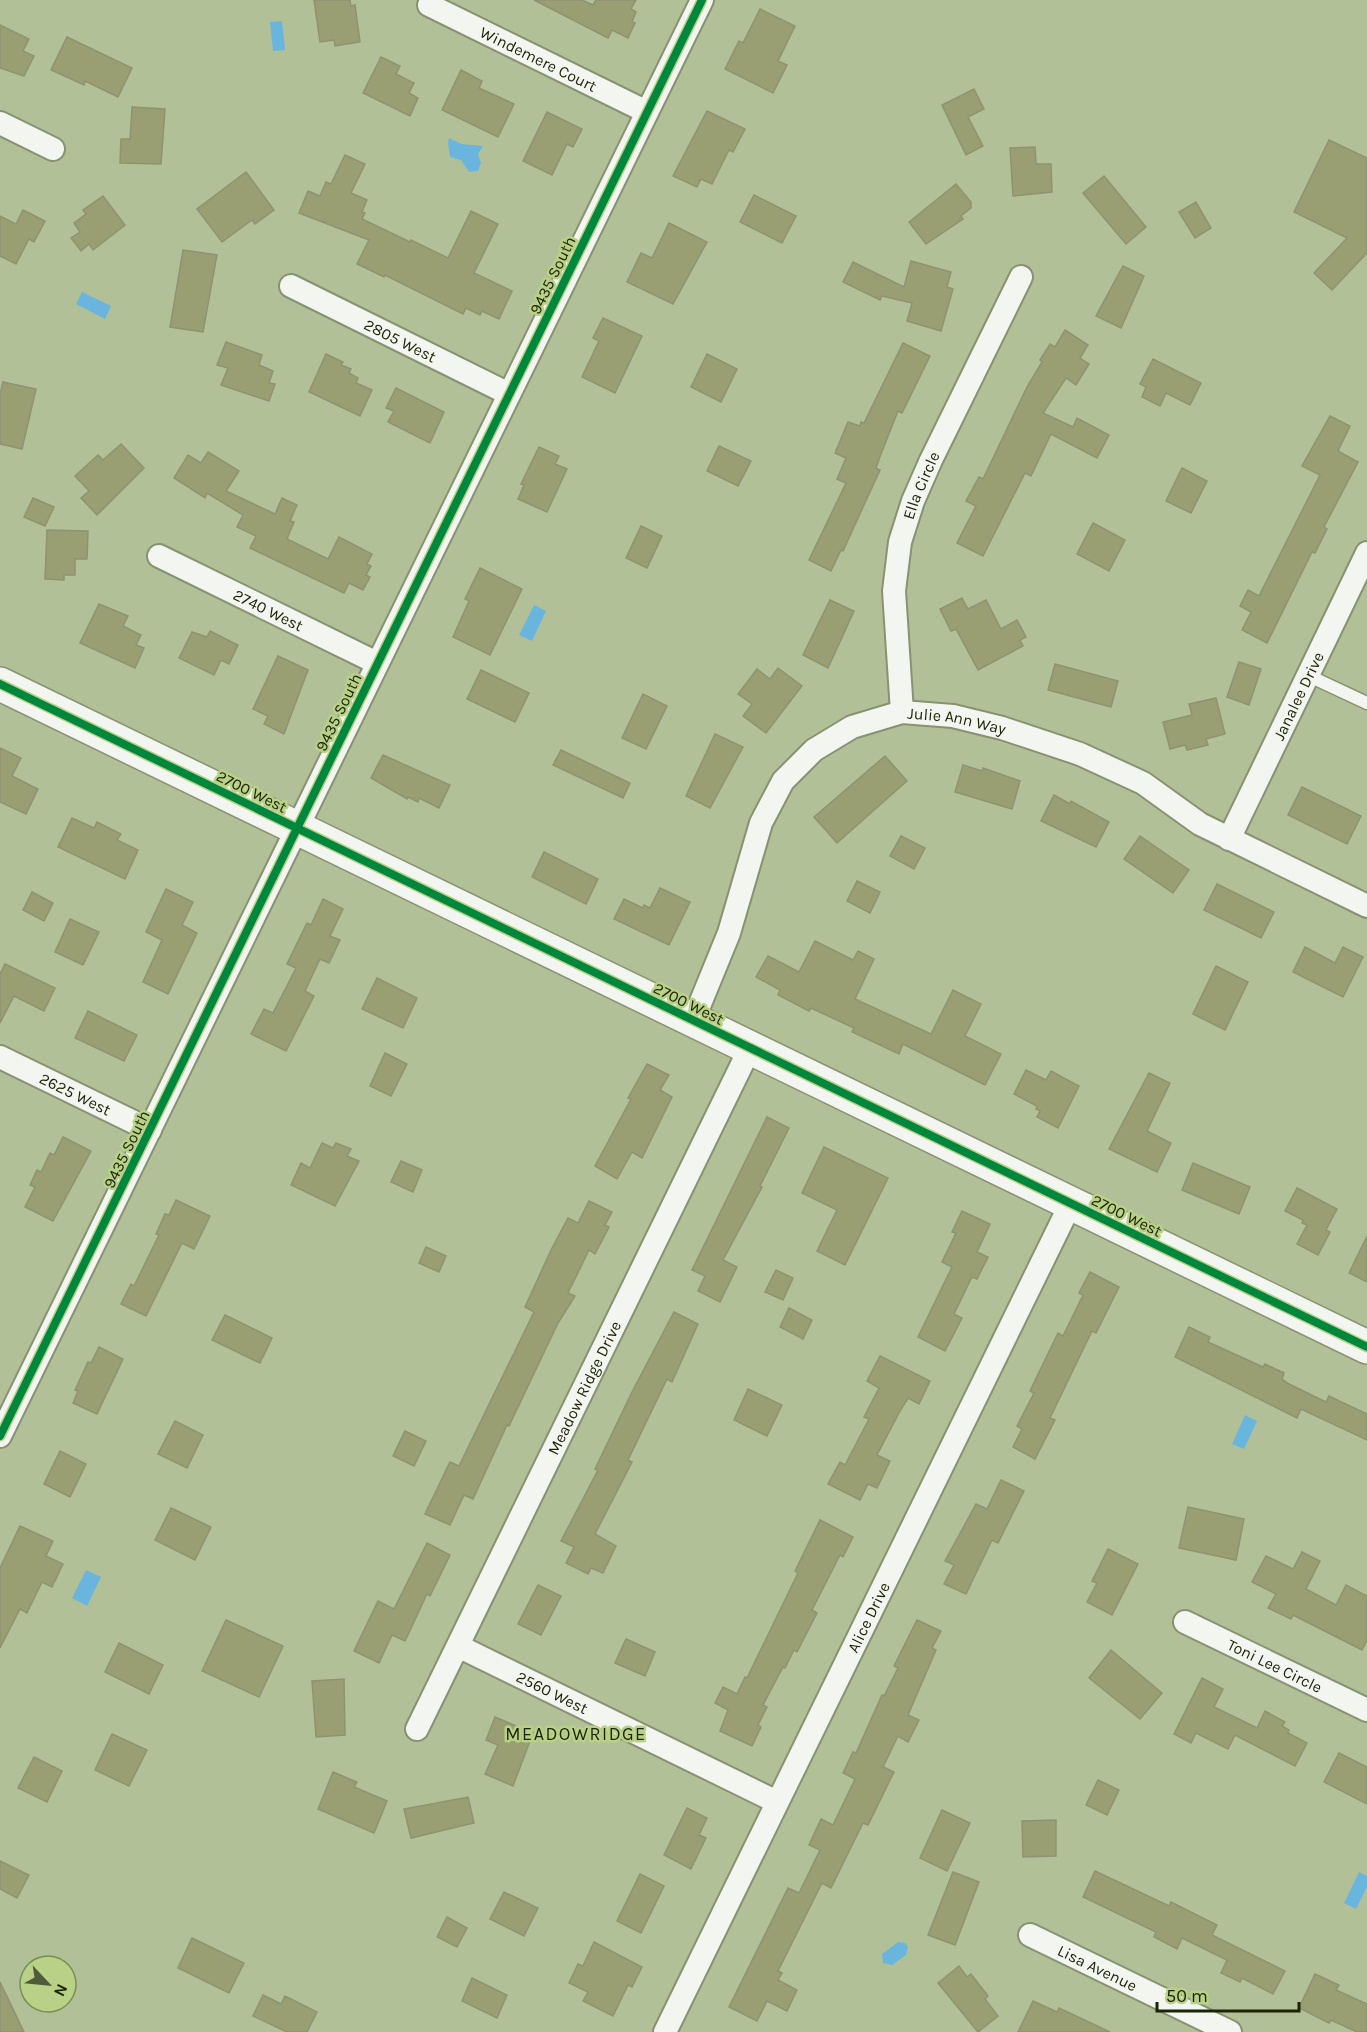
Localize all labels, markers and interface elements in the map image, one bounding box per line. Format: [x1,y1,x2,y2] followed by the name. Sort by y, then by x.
[477,23,600,96] street label: Windemere Court
[525,233,579,317] street label: 9435 South
[361,315,439,366] street label: 2805 West
[899,448,944,522] street label: Ella Circle
[230,585,306,635] street label: 2740 West
[1269,649,1328,743] street label: Janalee Drive
[311,670,365,754] street label: 9435 South
[907,703,1009,739] street label: Julie Ann Way
[213,766,290,817] street label: 2700 West
[650,978,727,1029] street label: 2700 West
[37,1069,114,1120] street label: 2625 West
[99,1107,153,1191] street label: 9435 South
[1088,1190,1165,1241] street label: 2700 West
[544,1318,625,1458] street label: Meadow Ridge Drive
[843,1579,894,1656] street label: Alice Drive
[1224,1635,1325,1697] street label: Toni Lee Circle
[513,1667,591,1718] street label: 2560 West
[505,1723,647,1745] district label: MEADOWRIDGE
[1054,1941,1140,1995] street label: Lisa Avenue
[18,1954,78,2014] north arrow
[1157,1975,1300,2013] scale bar
[50,1981,72,2000] text: N
[1166,1985,1208,2007] text: 50 m

